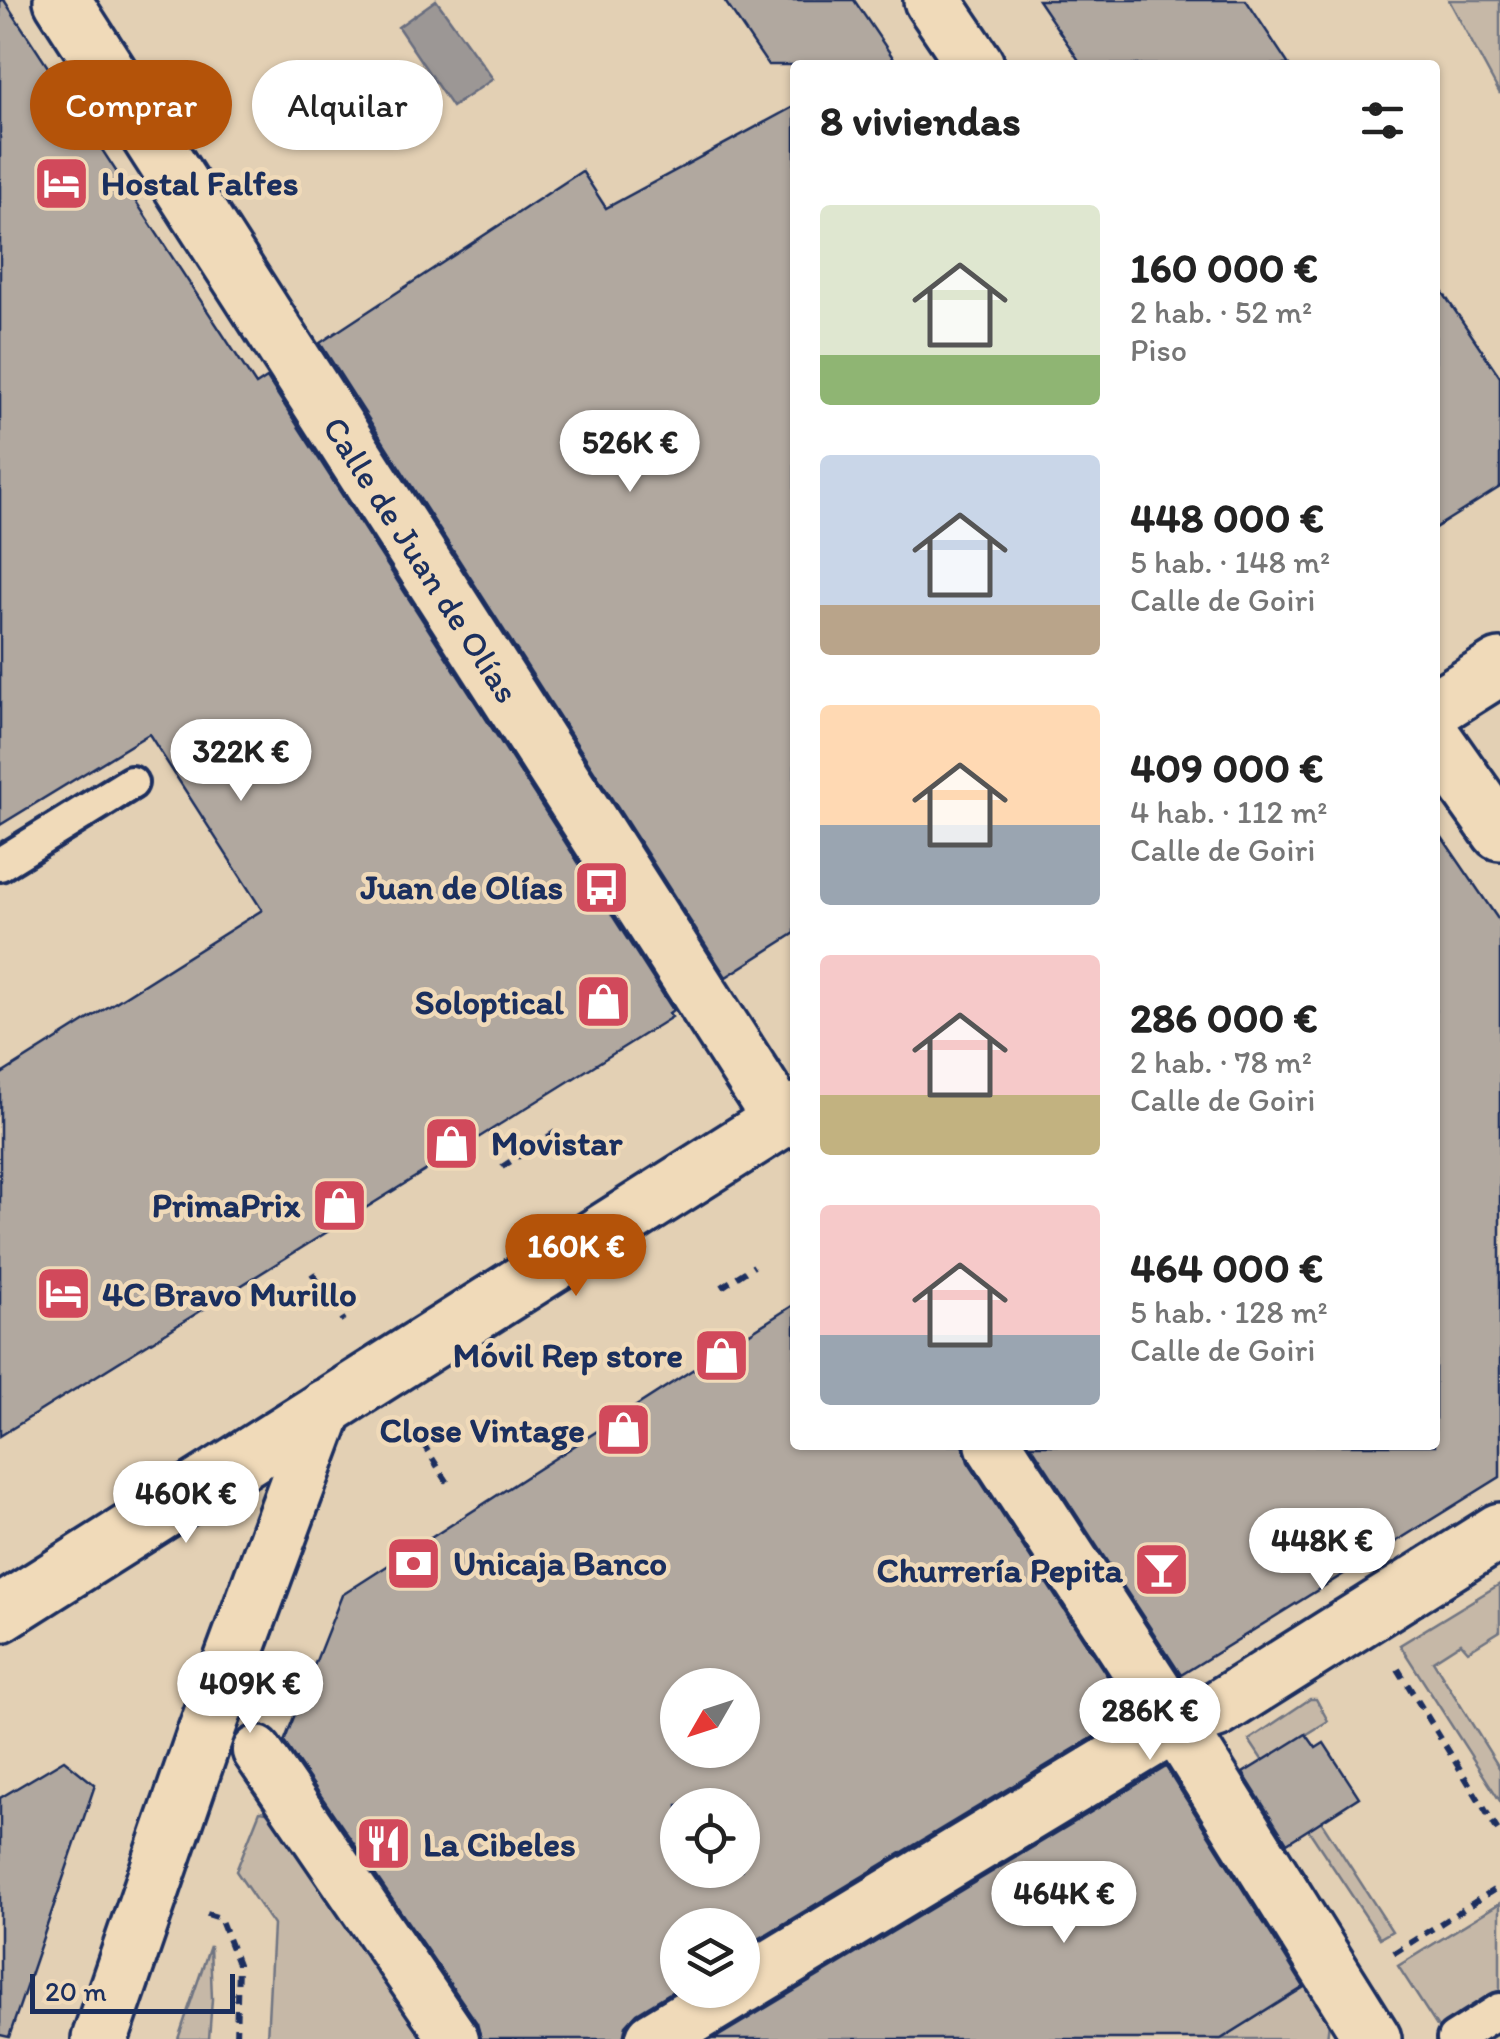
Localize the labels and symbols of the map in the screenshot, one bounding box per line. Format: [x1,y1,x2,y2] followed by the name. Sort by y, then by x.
[32,153,92,213] hotel icon: Hostal Falfes
[101,162,298,204] place label: Hostal Falfes
[314,409,528,710] street label: Calle de Juan de Olías
[549,410,711,495] pin: 526K €
[160,719,322,804] pin: 322K €
[572,857,632,917] bus stop icon: Juan de Olías
[359,866,563,908] place label: Juan de Olías
[573,972,633,1032] shop icon: Soloptical
[415,981,564,1023] place label: Soloptical
[422,1113,482,1173] shop icon: Movistar
[491,1122,623,1164] place label: Movistar
[309,1175,369,1235] shop icon: PrimaPrix
[152,1184,301,1226] place label: PrimaPrix
[495,1214,657,1299] pin: 160K €
[33,1264,93,1324] hotel icon: 4C Bravo Murillo
[102,1273,357,1315] place label: 4C Bravo Murillo
[692,1325,752,1385] shop icon: Móvil Rep store
[453,1334,683,1376] place label: Móvil Rep store
[594,1400,654,1460] shop icon: Close Vintage
[379,1409,585,1451] place label: Close Vintage
[105,1461,267,1546] pin: 460K €
[1241,1508,1403,1593] pin: 448K €
[384,1533,444,1593] bank icon: Unicaja Banco
[1132,1540,1192,1600] bar icon: Churrería Pepita
[453,1542,667,1584] place label: Unicaja Banco
[877,1549,1124,1591] place label: Churrería Pepita
[169,1651,331,1736] pin: 409K €
[660,1668,760,1768] north arrow
[1069,1678,1231,1763] pin: 286K €
[354,1814,414,1874] restaurant icon: La Cibeles
[423,1823,576,1865] place label: La Cibeles
[983,1861,1145,1946] pin: 464K €
[30,1969,235,2014] scale bar

